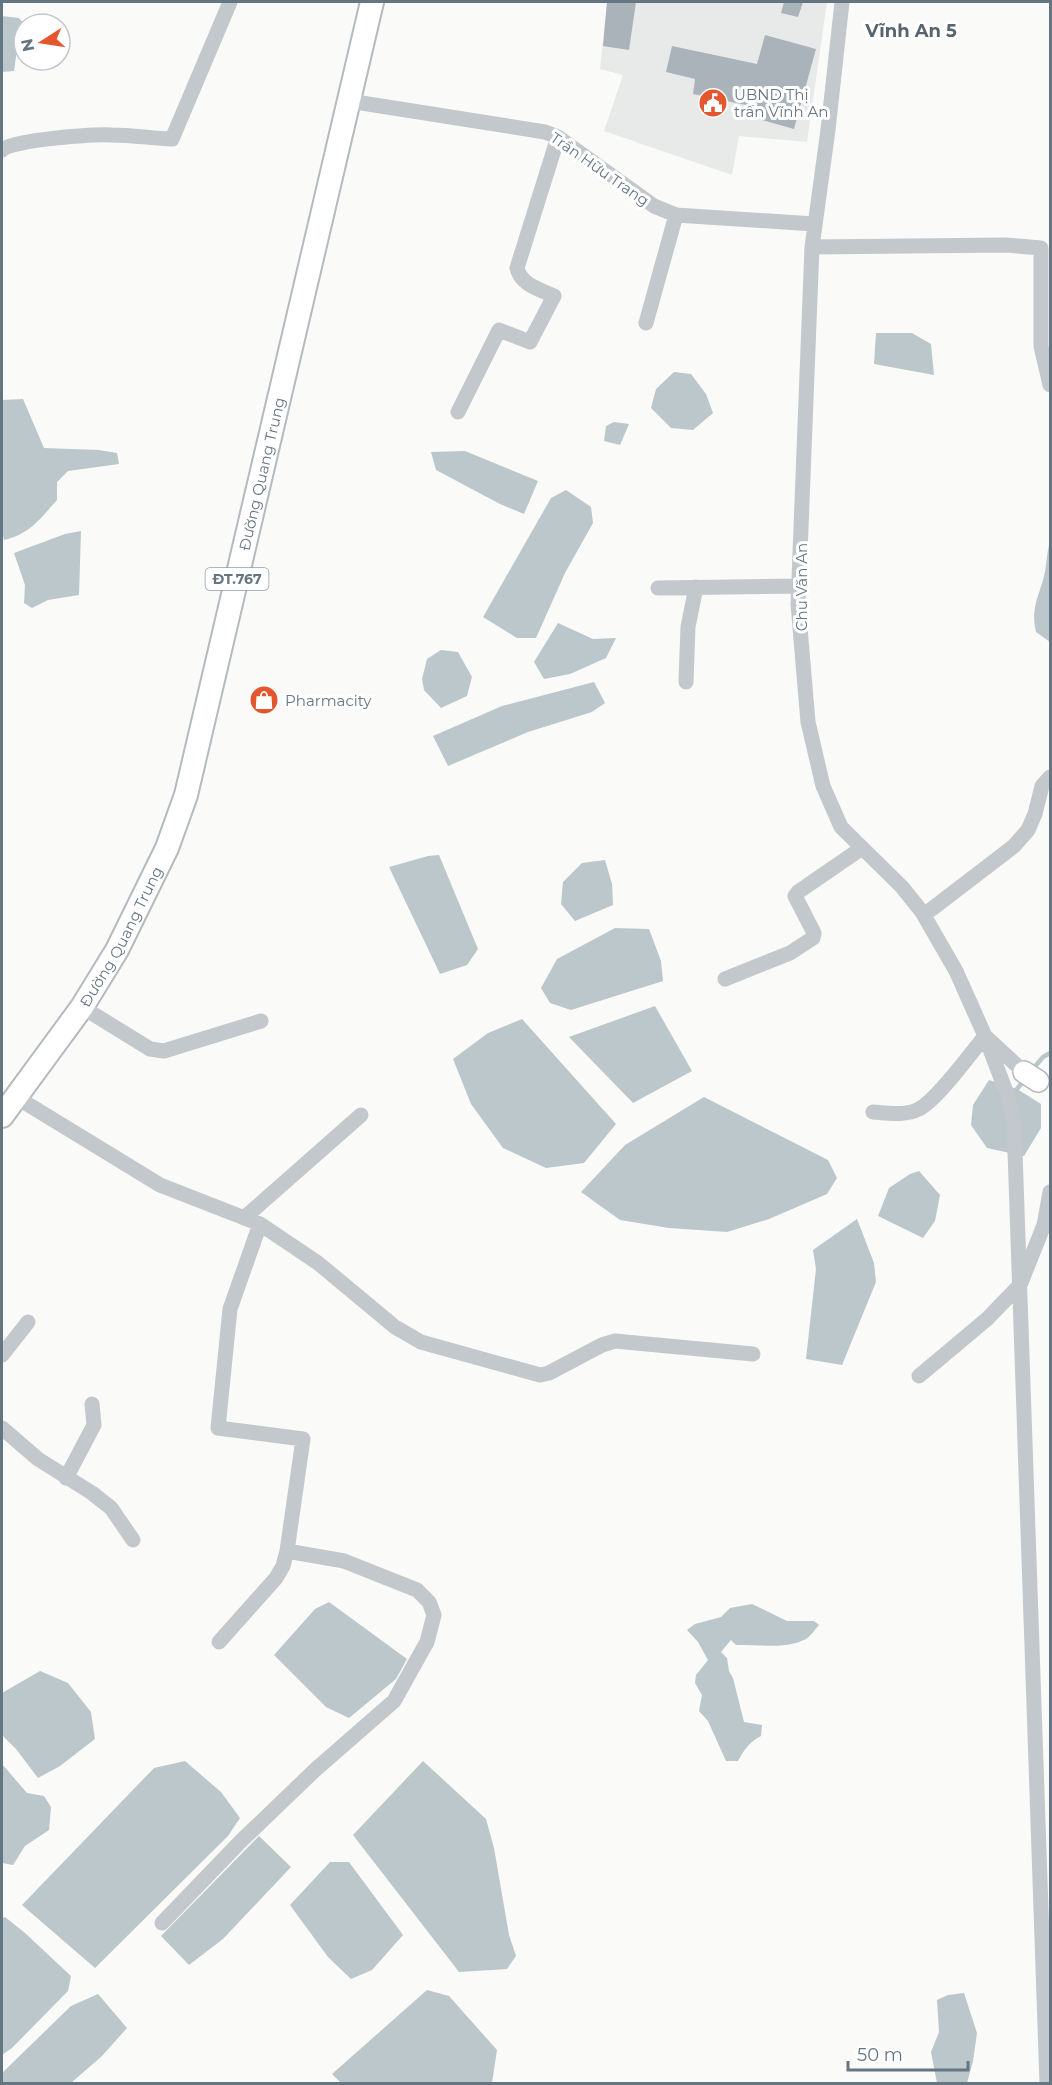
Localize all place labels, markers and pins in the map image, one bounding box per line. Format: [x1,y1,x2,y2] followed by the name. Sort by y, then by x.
[734,85,828,121] place label: UBND Thị trấn Vĩnh An
[697,87,729,119] public building icon: UBND Thị trấn Vĩnh An
[248,684,280,716] shop icon: Pharmacity
[285,691,372,710] place label: Pharmacity

